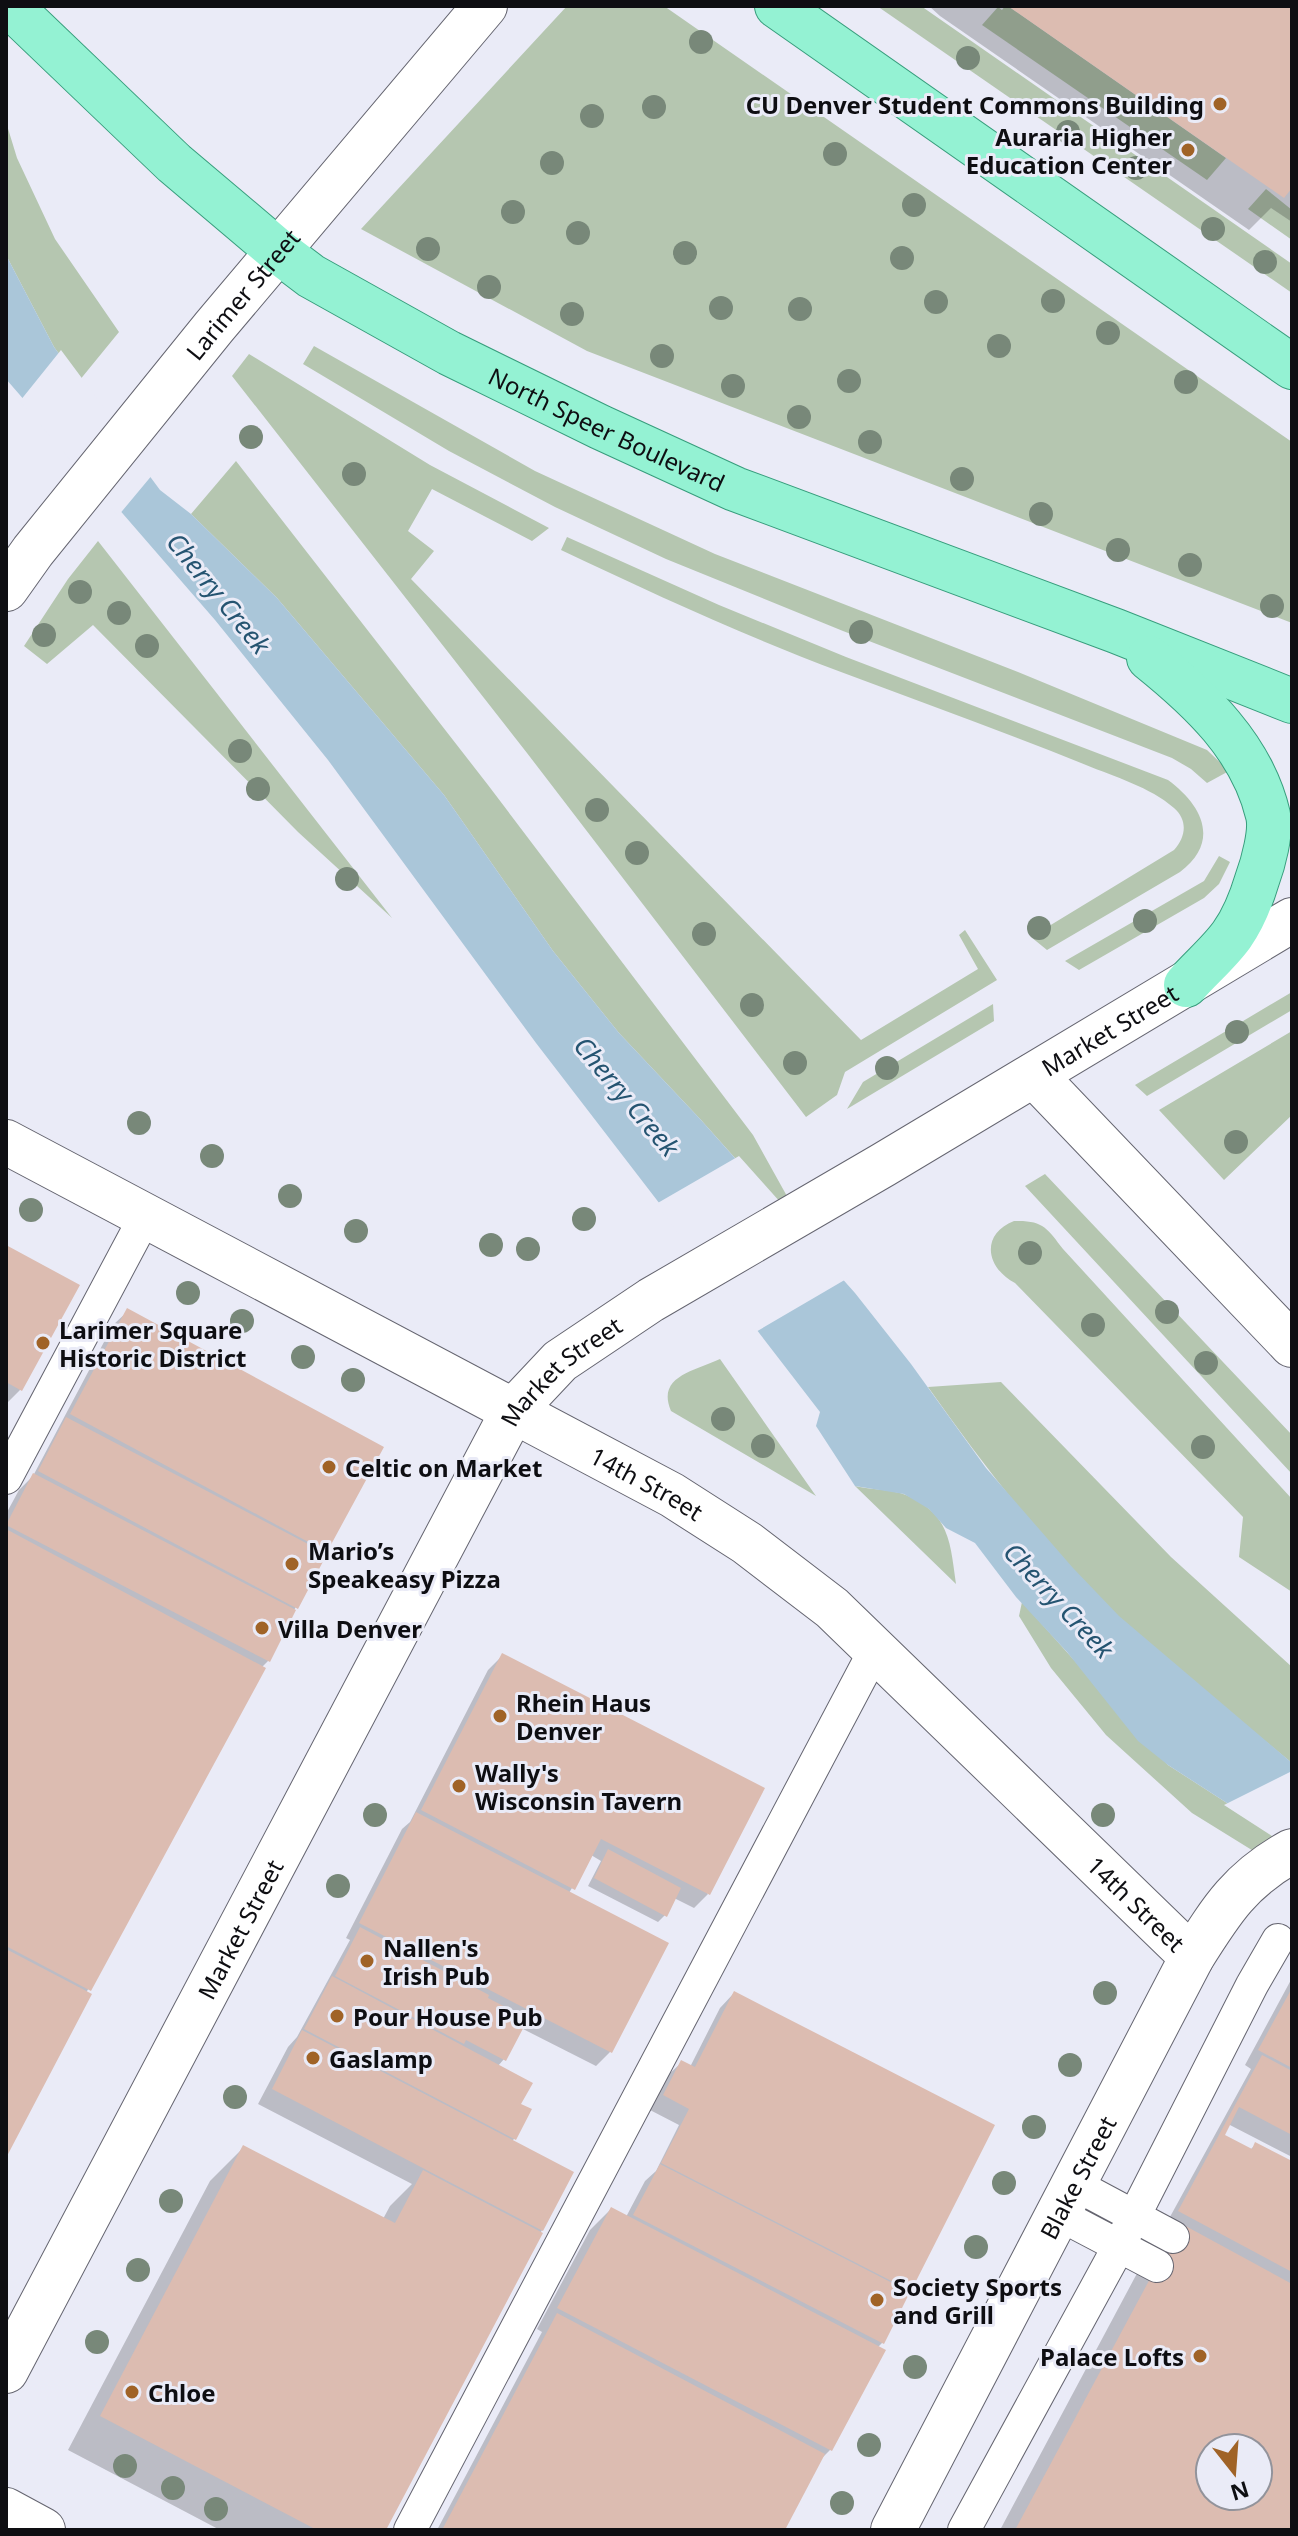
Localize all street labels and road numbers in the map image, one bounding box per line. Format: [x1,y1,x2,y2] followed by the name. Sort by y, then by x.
[178,221,307,366] street label: Larimer Street
[483,359,731,499] street label: North Speer Boulevard
[1035,976,1184,1083] street label: Market Street
[492,1308,628,1431] street label: Market Street
[585,1438,710,1528] street label: 14th Street
[1080,1848,1193,1959] street label: 14th Street
[189,1853,290,2004] street label: Market Street
[1031,2109,1123,2245] street label: Blake Street

